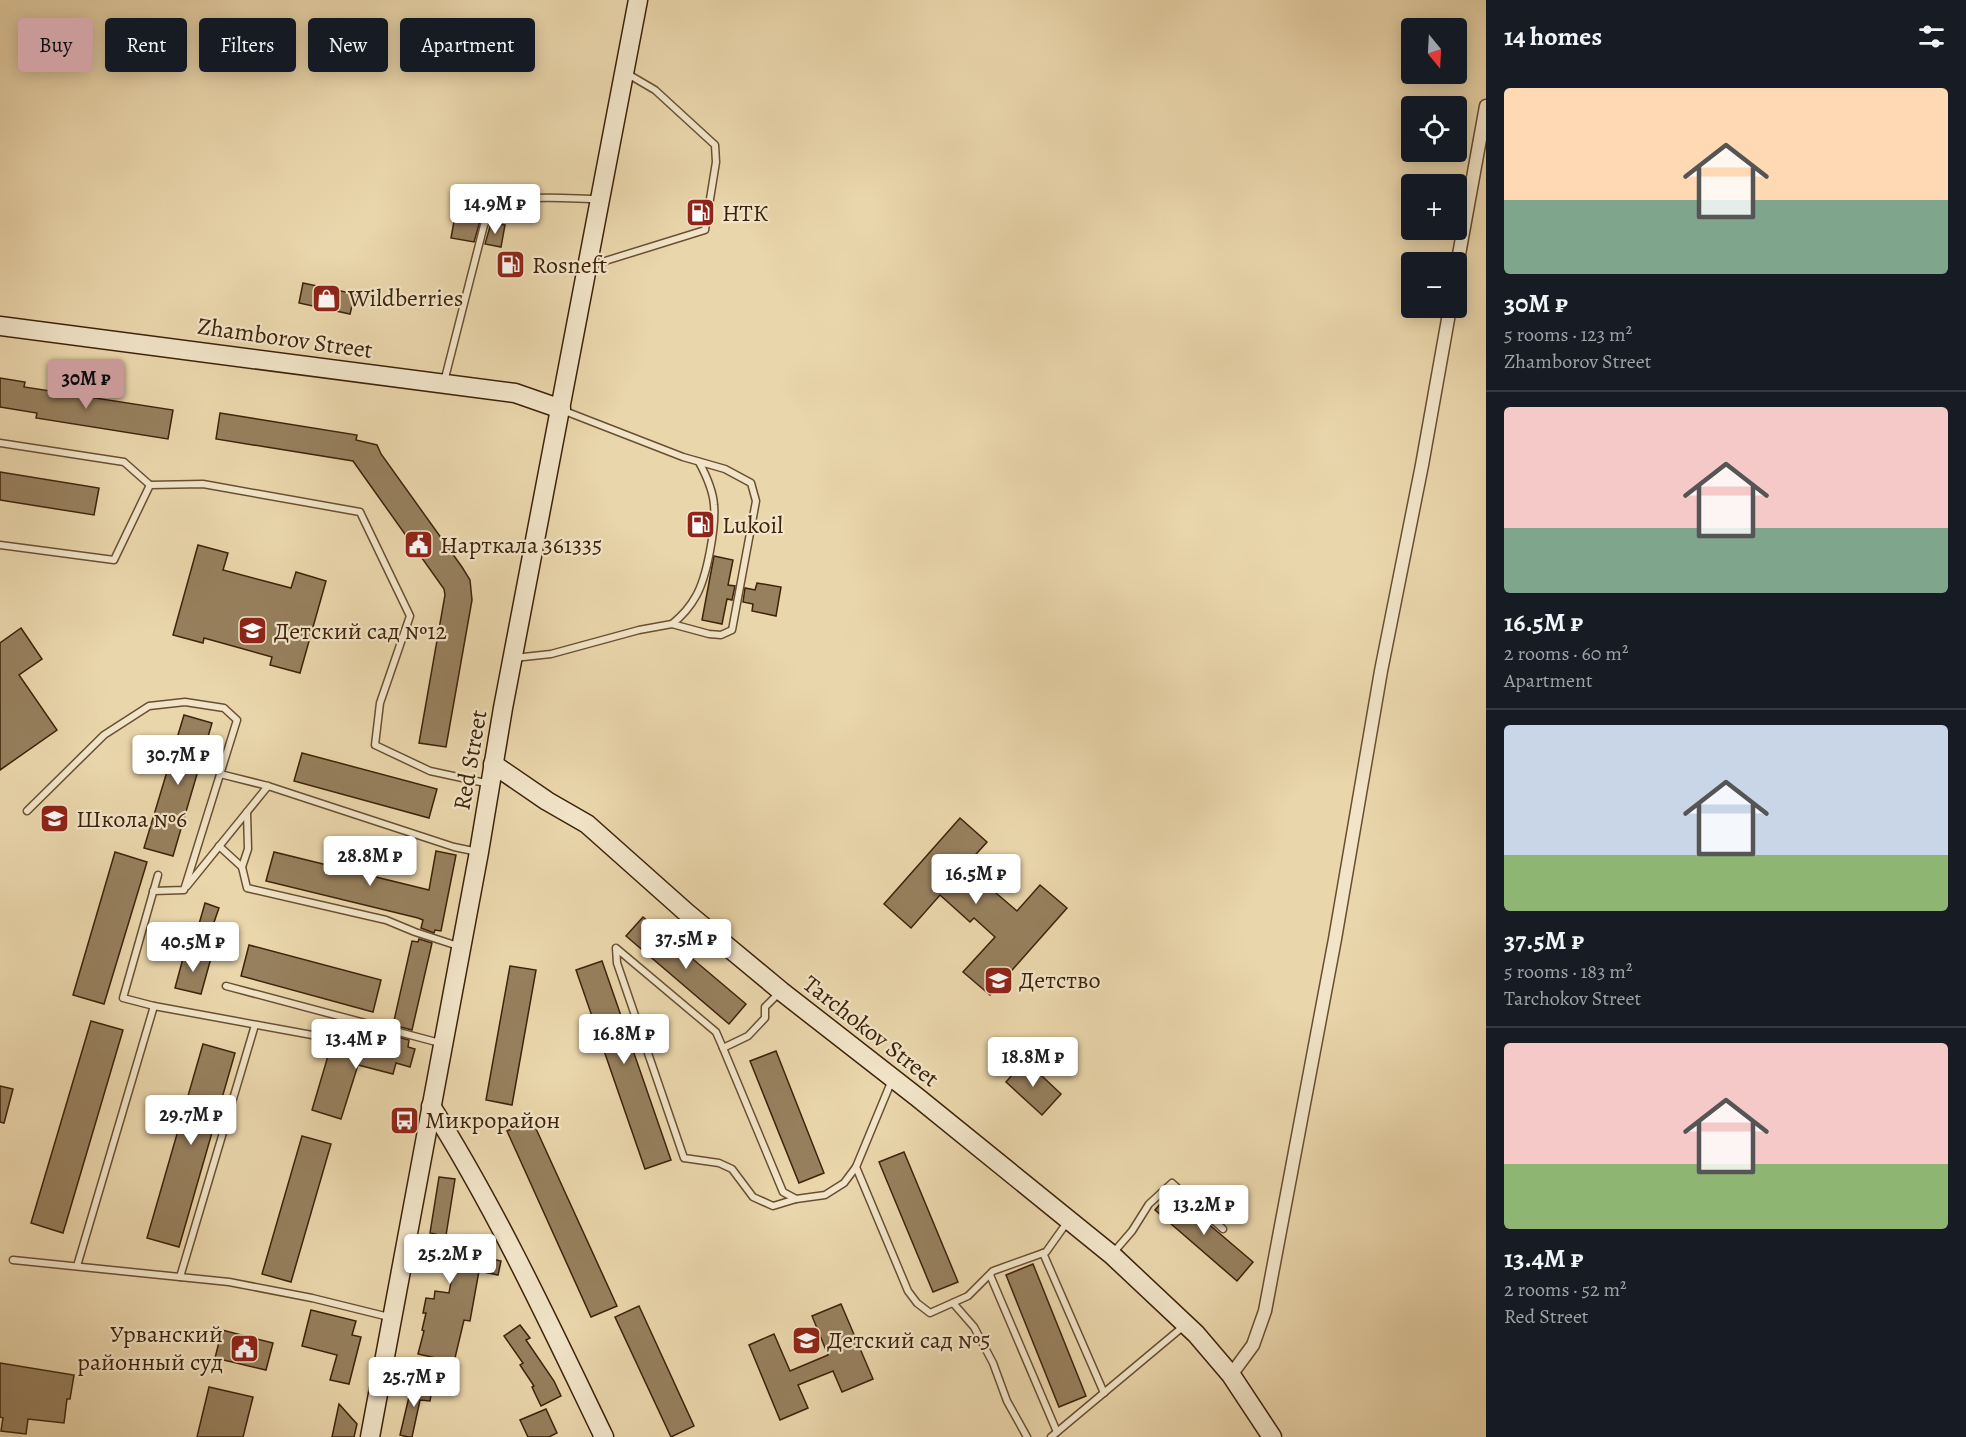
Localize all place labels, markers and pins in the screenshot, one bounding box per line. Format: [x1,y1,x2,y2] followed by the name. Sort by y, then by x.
[440,184,550,235] pin: 14.9M ₽
[685,197,717,229] fuel station icon: НТК
[722,197,769,229] place label: НТК
[495,249,527,281] fuel station icon: Rosneft
[532,249,607,281] place label: Rosneft
[311,282,343,314] shop icon: Wildberries
[347,282,463,314] place label: Wildberries
[44,359,128,410] pin: 30M ₽
[685,509,717,541] fuel station icon: Lukoil
[722,509,783,541] place label: Lukoil
[403,529,435,561] public building icon: Нарткала 361335
[440,529,602,561] place label: Нарткала 361335
[237,615,269,647] school or university icon: Детский сад №12
[274,615,447,647] place label: Детский сад №12
[123,735,233,786] pin: 30.7M ₽
[39,803,71,835] school or university icon: Школа №6
[76,803,187,835] place label: Школа №6
[315,836,425,887] pin: 28.8M ₽
[921,854,1031,905] pin: 16.5M ₽
[631,919,741,970] pin: 37.5M ₽
[138,922,248,973] pin: 40.5M ₽
[982,964,1014,996] school or university icon: Детство
[1019,964,1101,996] place label: Детство
[569,1014,679,1065] pin: 16.8M ₽
[301,1019,411,1070] pin: 13.4M ₽
[978,1037,1088,1088] pin: 18.8M ₽
[136,1095,246,1146] pin: 29.7M ₽
[388,1104,420,1136] bus stop icon: Микрорайон
[425,1104,560,1136] place label: Микрорайон
[1149,1185,1259,1236] pin: 13.2M ₽
[395,1234,505,1285] pin: 25.2M ₽
[77,1318,223,1378] place label: Урванский районный суд
[790,1324,822,1356] school or university icon: Детский сад №5
[827,1324,991,1356] place label: Детский сад №5
[228,1332,260,1364] public building icon: Урванский районный суд
[359,1357,469,1408] pin: 25.7M ₽

